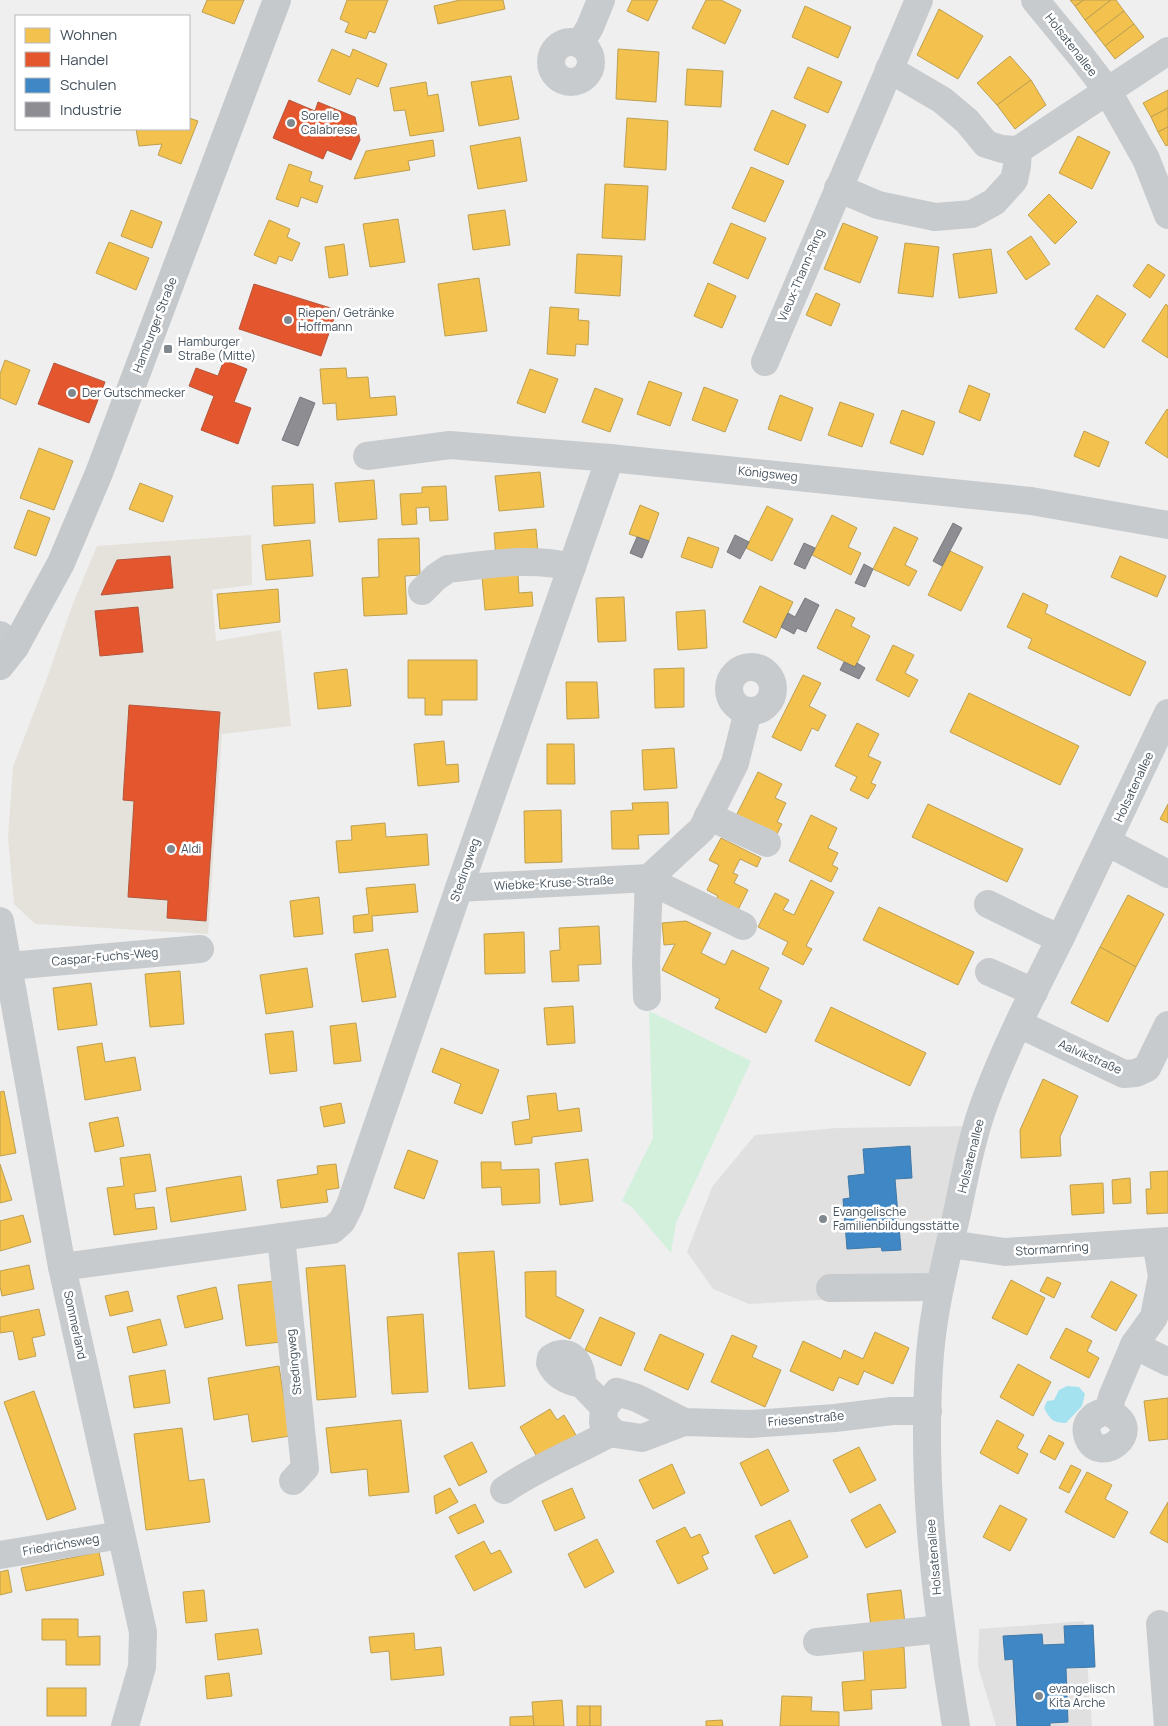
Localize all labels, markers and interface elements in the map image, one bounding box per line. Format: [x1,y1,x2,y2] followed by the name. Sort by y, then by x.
[1041,10,1101,80] street label: Holsatenallee
[15,15,190,130] legend
[60,24,117,45] text: Wohnen
[60,49,109,70] text: Handel
[60,74,116,95] text: Schulen
[60,99,122,120] text: Industrie
[301,107,357,138] place label: Sorelle Calabrese
[285,117,297,129] marker: Sorelle Calabrese
[773,226,828,324] street label: Vieux-Thann-Ring
[128,274,181,375] street label: Hamburger Straße
[298,304,394,335] place label: Riepen/ Getränke Hoffmann
[282,314,294,326] marker: Riepen/ Getränke Hoffmann
[178,333,256,364] place label: Hamburger Straße (Mitte)
[162,343,174,355] marker: Hamburger Straße (Mitte)
[82,384,186,401] place label: Der Gutschmecker
[66,387,78,399] marker: Der Gutschmecker
[737,462,799,485] street label: Königsweg
[1110,749,1157,825] street label: Holsatenallee
[446,836,483,904] street label: Stedingweg
[181,840,201,857] place label: Aldi
[165,843,177,855] marker: Aldi
[494,871,614,894] street label: Wiebke-Kruse-Straße
[51,943,159,970] street label: Caspar-Fuchs-Weg
[1056,1035,1125,1078] street label: Aalvikstraße
[953,1117,988,1195] street label: Holsatenallee
[833,1203,959,1234] place label: Evangelische Familienbildungsstätte
[817,1213,829,1225] marker: Evangelische Familienbildungsstätte
[1015,1237,1089,1260] street label: Stormarnring
[60,1289,91,1361] street label: Sommerland
[282,1328,305,1396] street label: Stedingweg
[767,1407,845,1430] street label: Friesenstraße
[922,1518,945,1596] street label: Holsatenallee
[21,1529,100,1560] street label: Friedrichsweg
[1049,1680,1115,1711] place label: evangelisch Kita Arche
[1033,1690,1045,1702] marker: evangelisch Kita Arche

